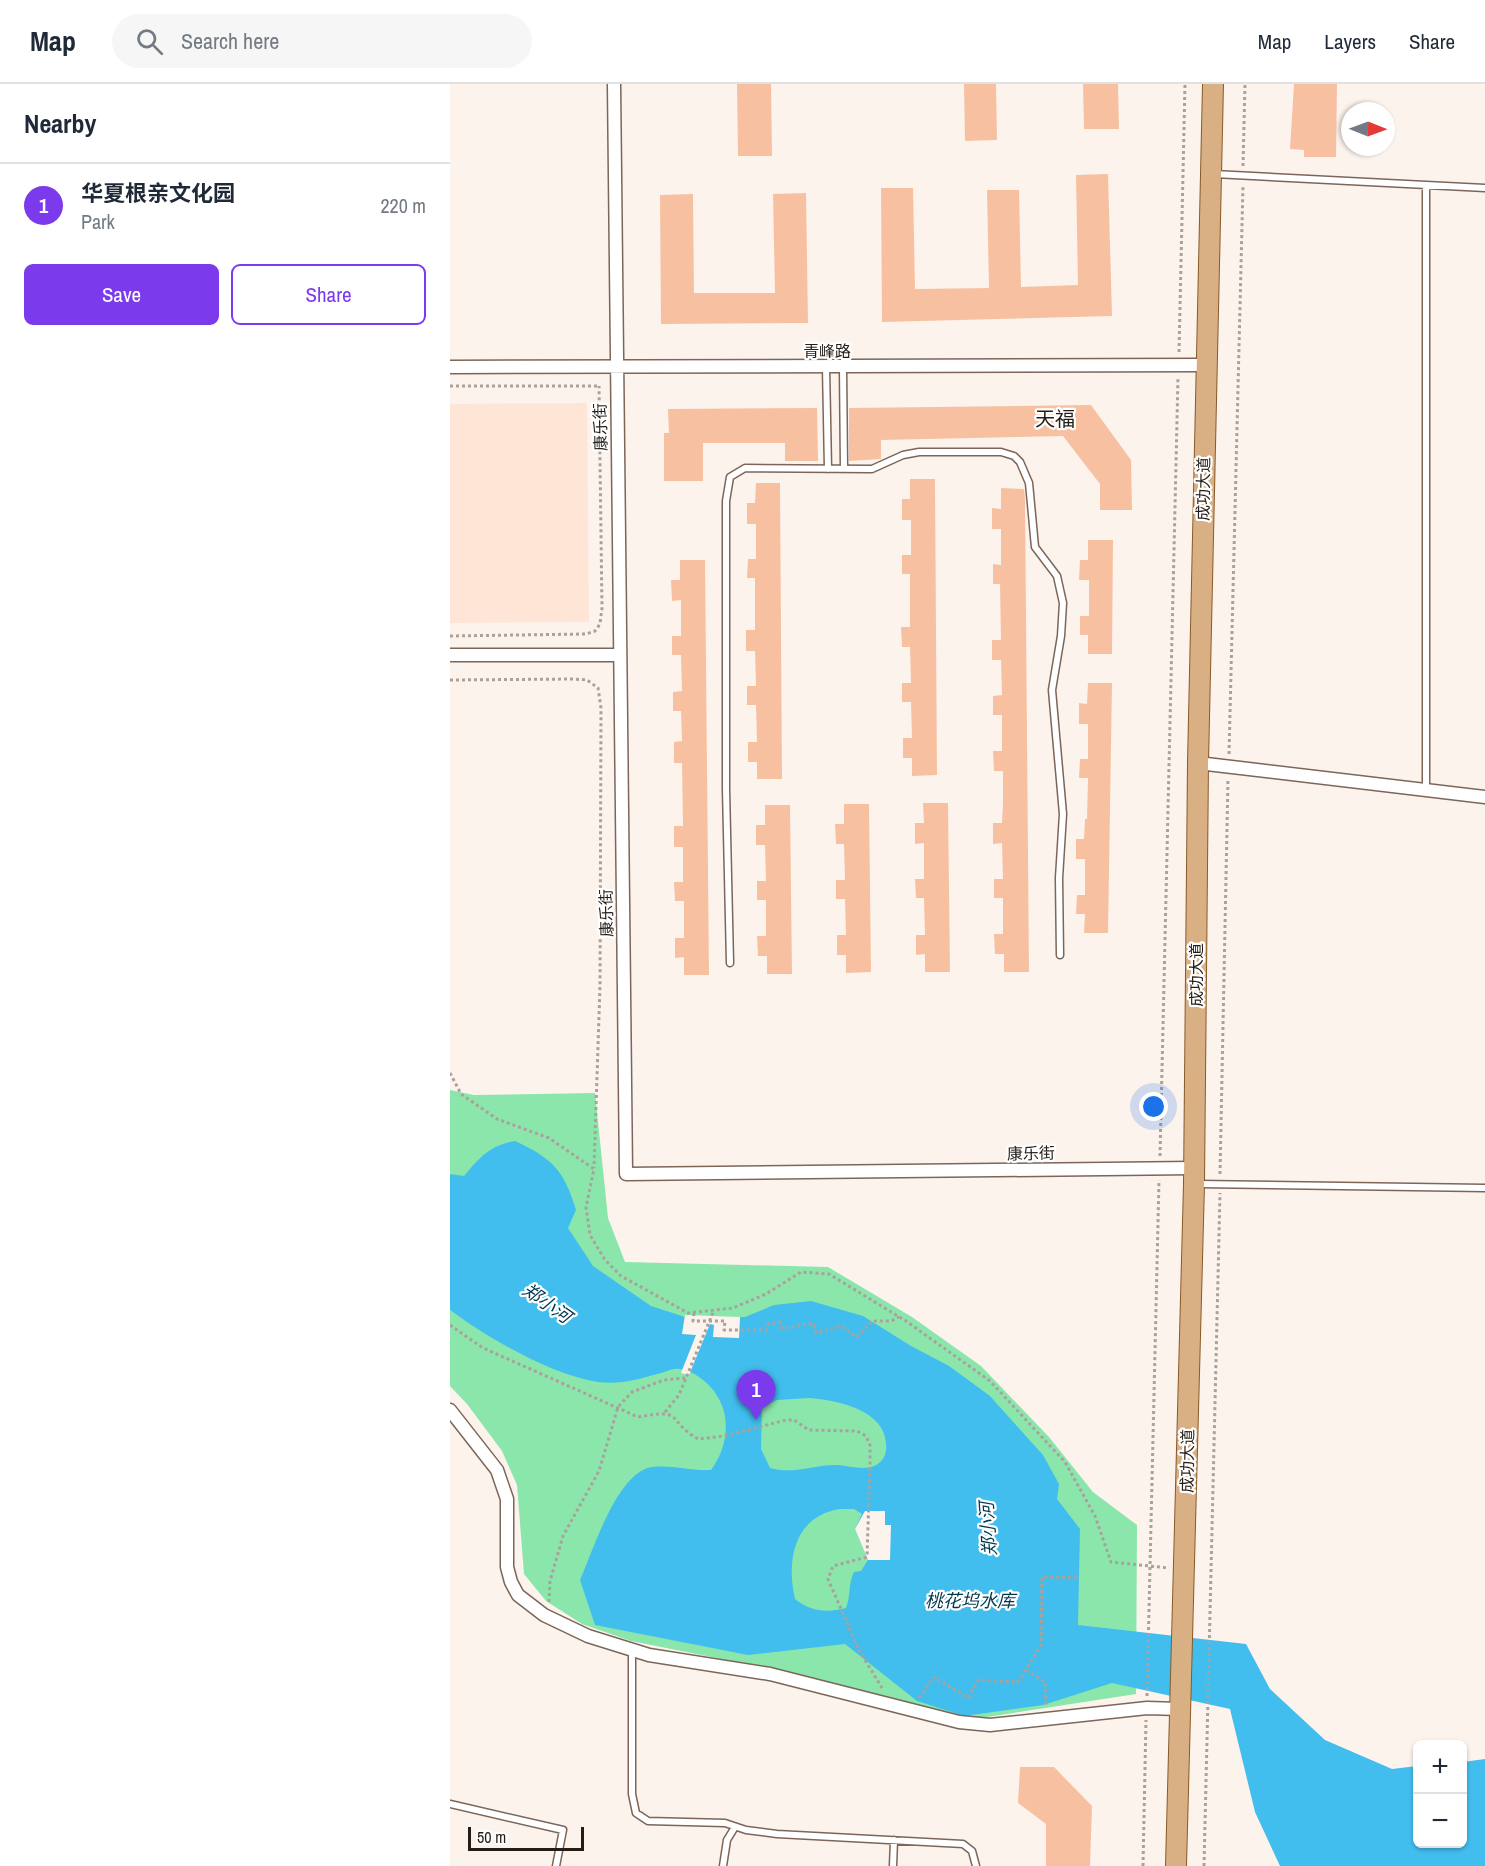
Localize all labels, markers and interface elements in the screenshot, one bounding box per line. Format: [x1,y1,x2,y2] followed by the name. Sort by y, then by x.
[112,14,532,68] search box
[30,22,76,60] text: Map
[133,25,166,58] icon: search
[181,26,279,56] text: Search here
[1258,27,1291,56] text: Map
[1324,27,1376,56] text: Layers
[1409,27,1455,56] text: Share
[1341,102,1395,156] north arrow
[24,106,96,141] text: Nearby
[81,178,235,208] text: 华夏根亲文化园
[39,192,48,219] text: 1
[380,192,426,219] text: 220 m
[81,208,115,235] text: Park
[24,264,219,325] button: Save
[231,264,426,325] button: Share
[803,340,851,362] street label: 青峰路
[589,403,611,451] street label: 康乐街
[1035,405,1075,432] district label: 天福
[1191,457,1215,521] street label: 成功大道
[595,889,617,937] street label: 康乐街
[1185,943,1207,1007] street label: 成功大道
[1139,1092,1168,1121] your location
[1007,1142,1055,1164] street label: 康乐街
[518,1277,579,1330] water label: 郑小河
[736,1370,776,1420] pin: 1
[1175,1429,1199,1493] street label: 成功大道
[973,1498,1002,1557] water label: 郑小河
[925,1588,1018,1613] water label: 桃花坞水库
[1413,1740,1467,1848] map controls
[1413,1740,1467,1794] button: +
[1413,1794,1467,1848] button: −
[468,1824,584,1852] scale bar
[477,1826,506,1848] text: 50 m

